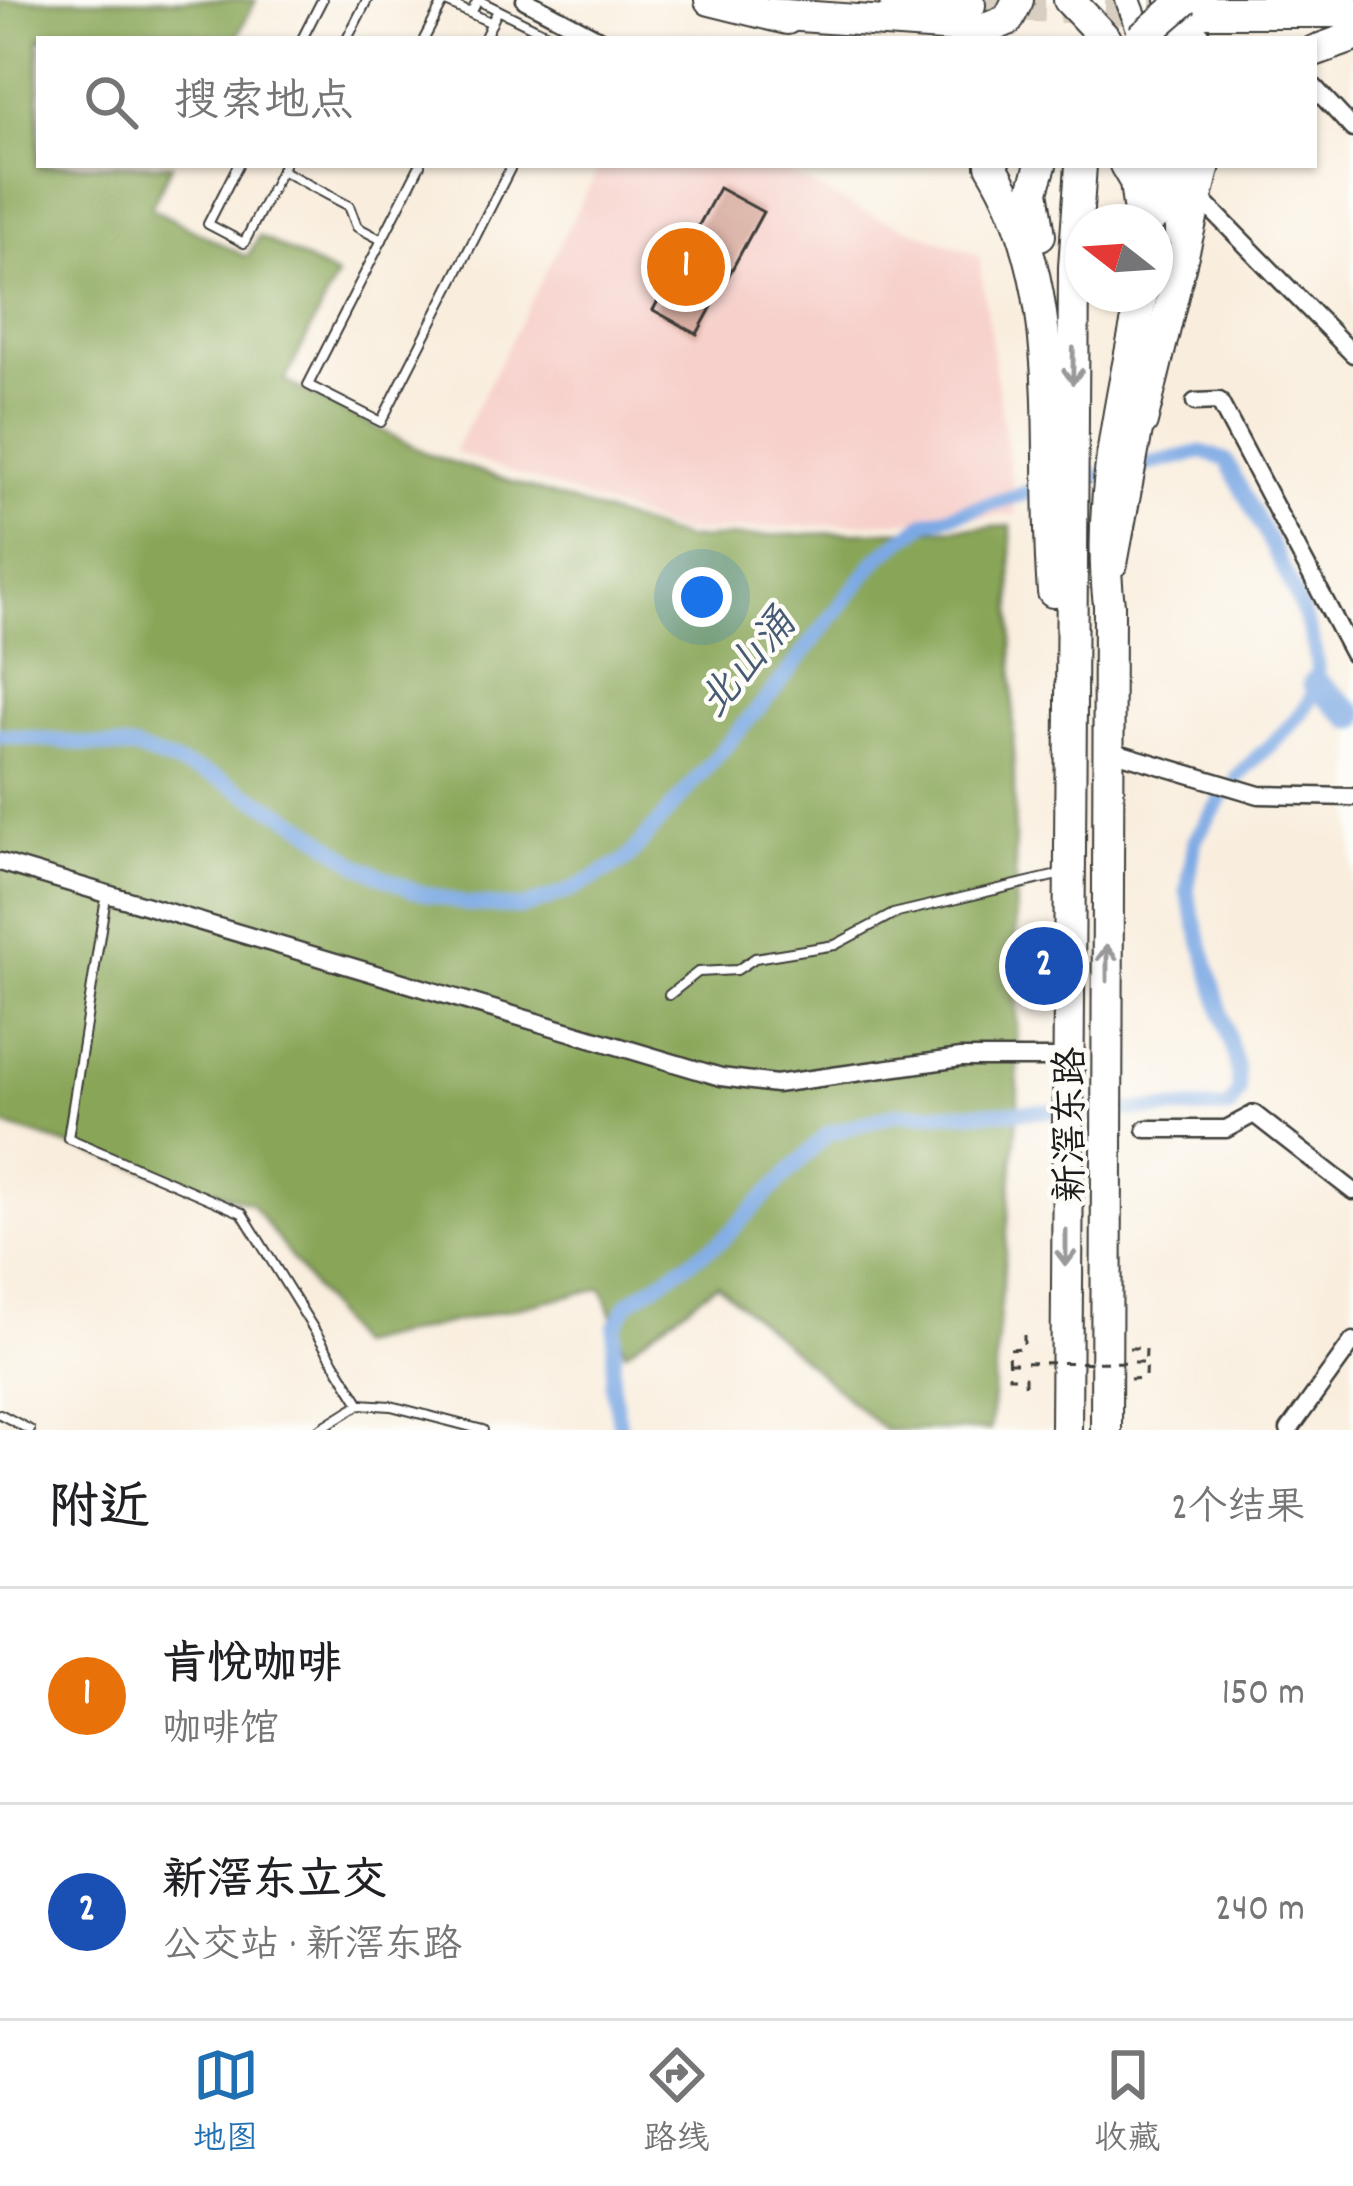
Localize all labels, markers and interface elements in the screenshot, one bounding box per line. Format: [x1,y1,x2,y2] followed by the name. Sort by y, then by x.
[36,36,1317,168] search box
[78,69,144,135] icon: search
[174,73,354,137] text: 搜索地点
[1065,204,1173,312] north arrow
[647,222,725,312] pin: 1
[1062,346,1084,385] one-way arrow
[672,567,732,627] your location
[687,597,814,733] water label: 北山涌
[1005,921,1083,1011] pin: 2
[1096,944,1119,983] one-way arrow
[1047,1047,1102,1203] street label: 新滘东路
[1055,1228,1077,1267] one-way arrow
[48,1476,150,1548] text: 附近
[1171,1483,1305,1538] text: 2个结果
[162,1636,342,1700] text: 肯悦咖啡
[83,1668,91,1723] text: 1
[1221,1668,1305,1723] text: 150 m
[162,1705,279,1760] text: 咖啡馆
[162,1852,387,1916] text: 新滘东立交
[78,1884,96,1939] text: 2
[1215,1884,1305,1939] text: 240 m
[162,1921,462,1976] text: 公交站 · 新滘东路
[193,2042,259,2165] tab: 地图
[644,2042,710,2165] tab: 路线
[1095,2042,1161,2165] tab: 收藏

